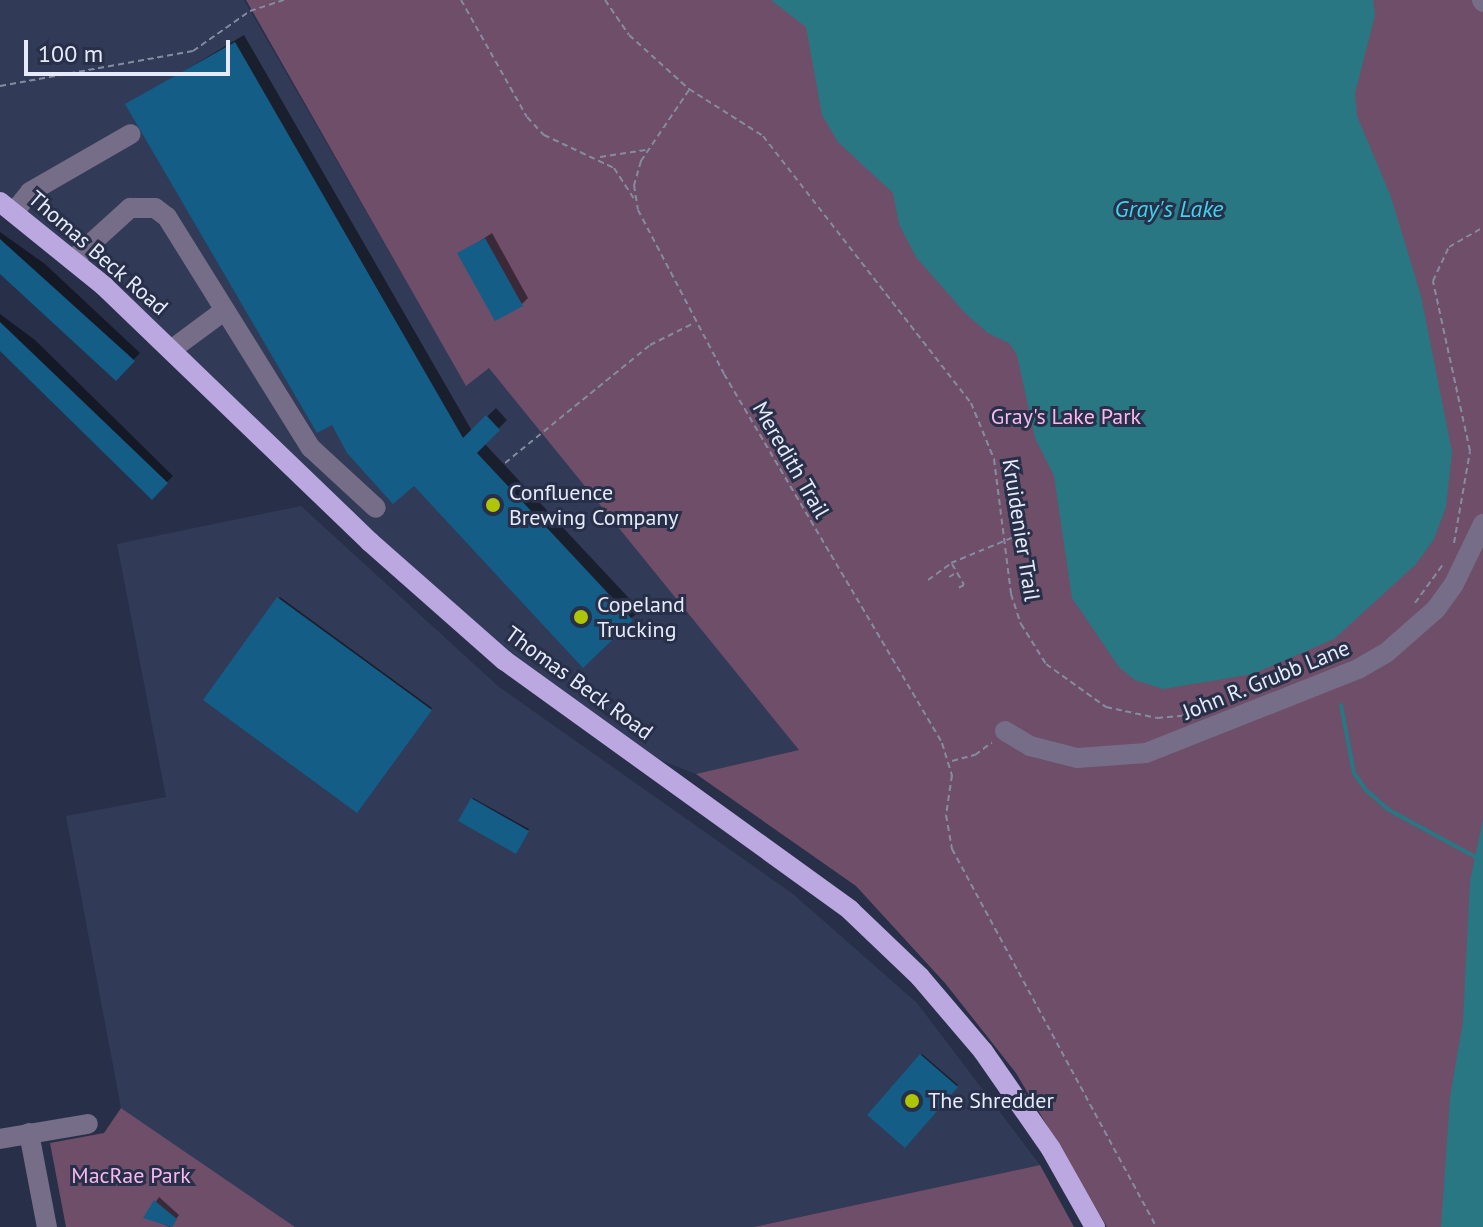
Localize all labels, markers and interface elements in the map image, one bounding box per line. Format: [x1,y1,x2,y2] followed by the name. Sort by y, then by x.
[28,24,234,74] scale bar
[38,38,103,69] text: 100 m
[23,185,173,321] street label: Thomas Beck Road
[1115,195,1223,223] water label: Gray's Lake
[747,397,835,523] street label: Meredith Trail
[991,404,1141,430] park label: Gray's Lake Park
[997,457,1045,603] street label: Kruidenier Trail
[509,479,679,530] place label: Confluence Brewing Company
[484,496,502,514] marker: Confluence Brewing Company
[597,591,685,642] place label: Copeland Trucking
[572,608,590,626] marker: Copeland Trucking
[500,620,658,746] street label: Thomas Beck Road
[1178,634,1354,726] street label: John R. Grubb Lane
[928,1088,1054,1114] place label: The Shredder
[903,1092,921,1110] marker: The Shredder
[71,1163,191,1189] park label: MacRae Park

